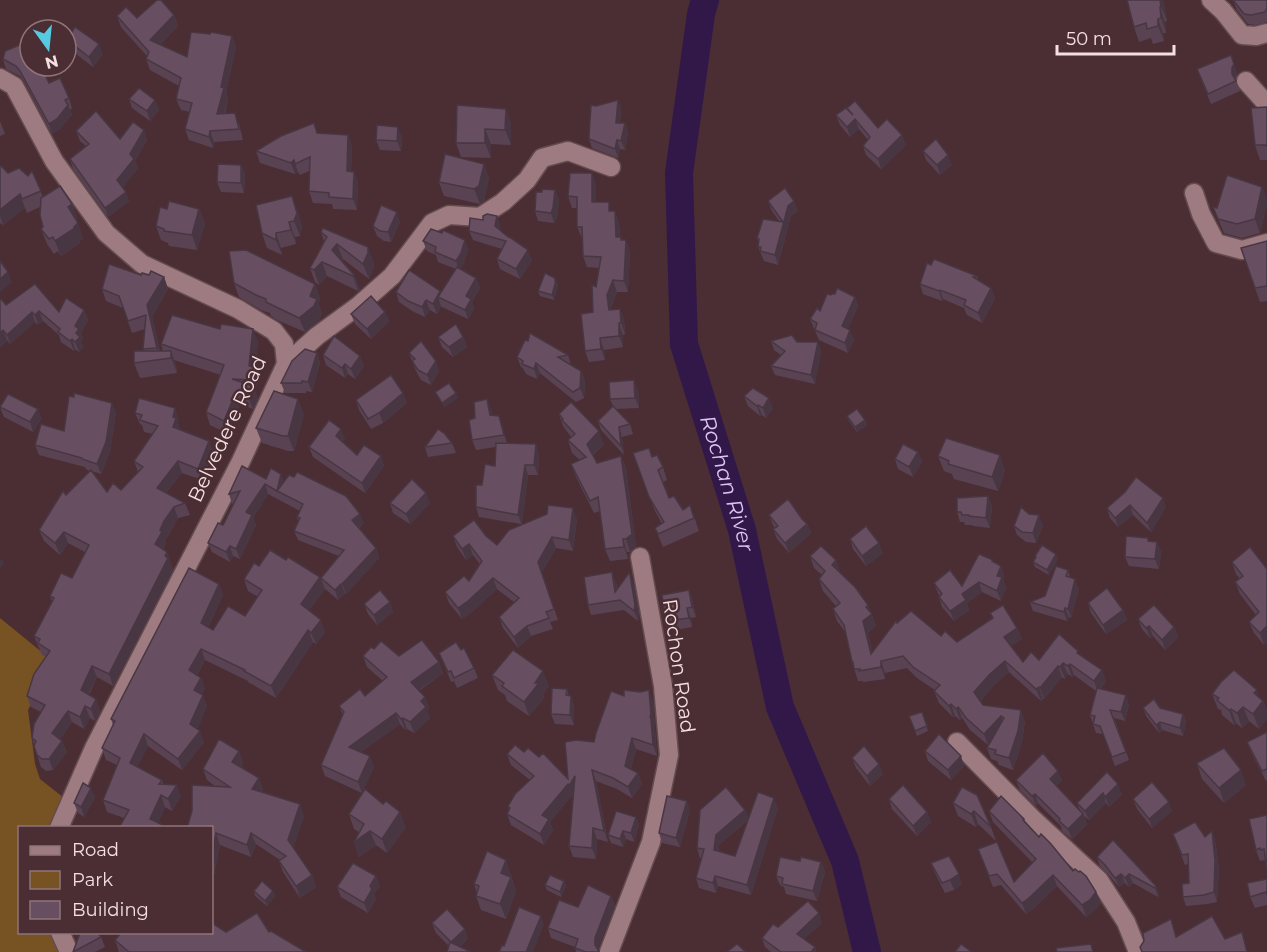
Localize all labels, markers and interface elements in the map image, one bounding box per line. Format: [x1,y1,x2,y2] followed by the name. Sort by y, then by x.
[18,18,78,78] north arrow
[1057,18,1174,56] scale bar
[1066,28,1112,50] text: 50 m
[43,51,60,73] text: N
[183,352,271,506] street label: Belvedere Road
[695,412,759,554] water label: Rochan River
[658,597,700,735] street label: Rochon Road
[18,826,213,934] legend
[72,839,119,861] text: Road
[72,869,113,891] text: Park
[72,899,149,921] text: Building

